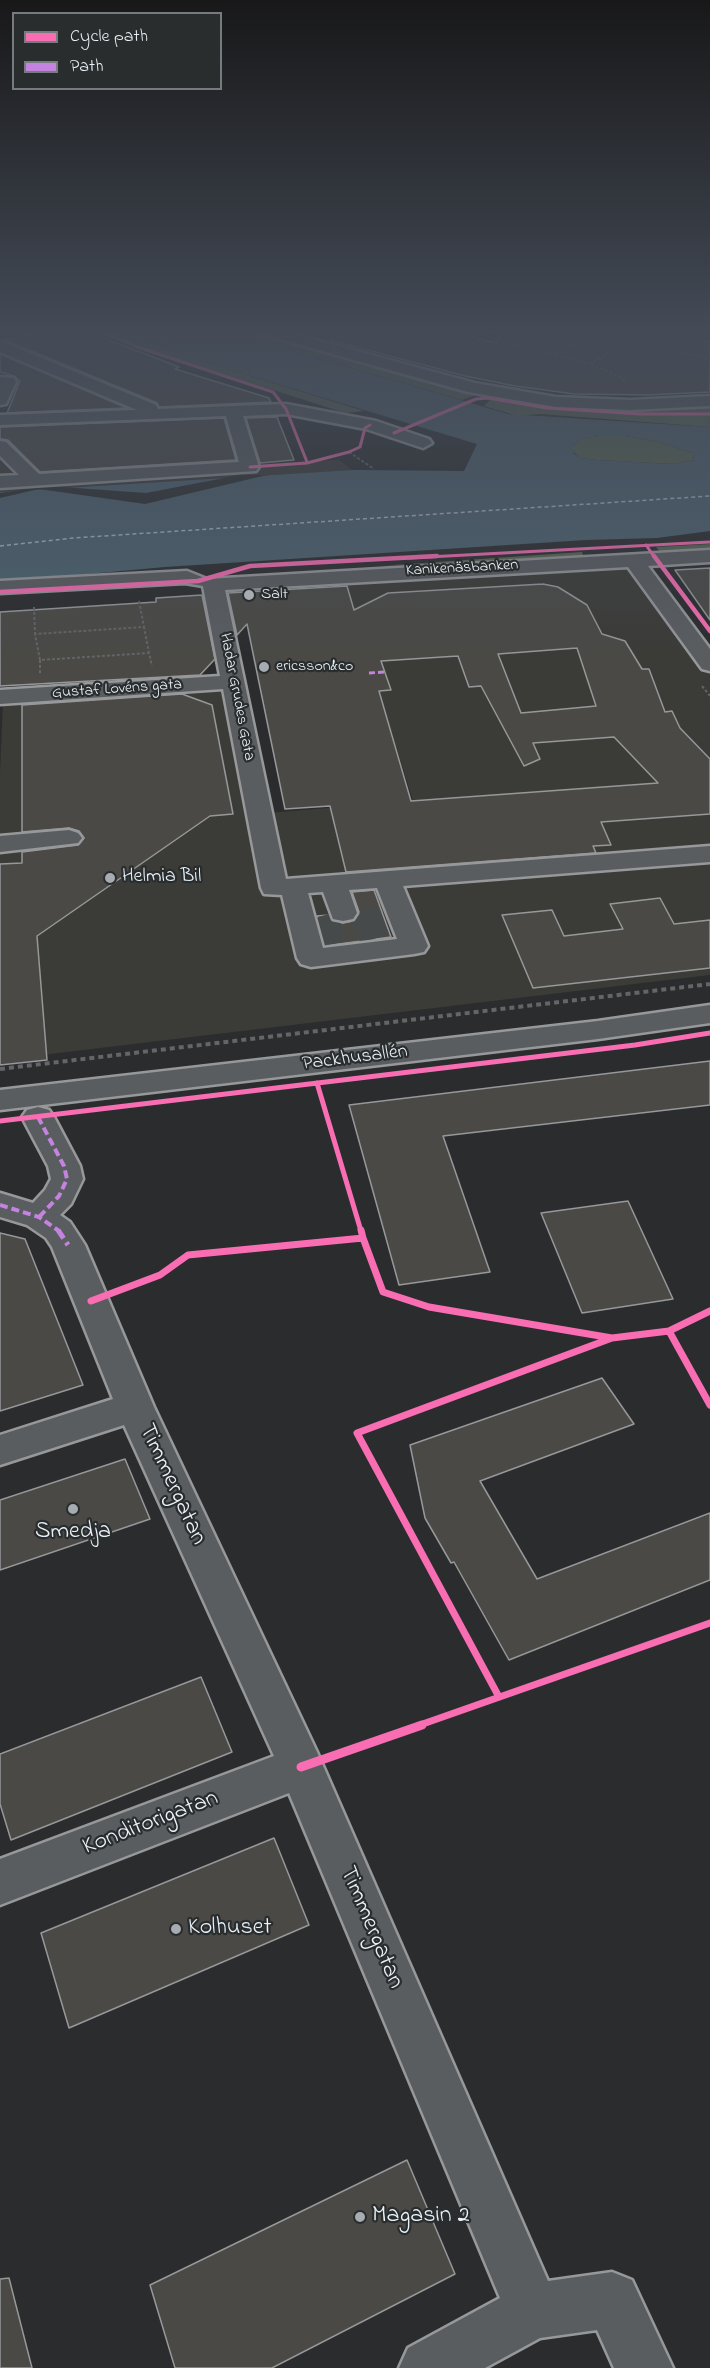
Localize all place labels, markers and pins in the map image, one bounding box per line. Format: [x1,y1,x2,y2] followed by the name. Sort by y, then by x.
[261,585,288,605] place label: Salt
[242,588,256,602] marker: Salt
[276,657,353,677] place label: ericsson&co
[257,660,271,674] marker: ericsson&co
[122,866,201,890] place label: Helmia Bil
[103,871,117,885] marker: Helmia Bil
[66,1502,80,1516] marker: Smedja
[35,1519,111,1547] place label: Smedja
[188,1915,272,1943] place label: Kolhuset
[169,1922,183,1936] marker: Kolhuset
[372,2203,470,2231] place label: Magasin 2
[353,2210,367,2224] marker: Magasin 2

